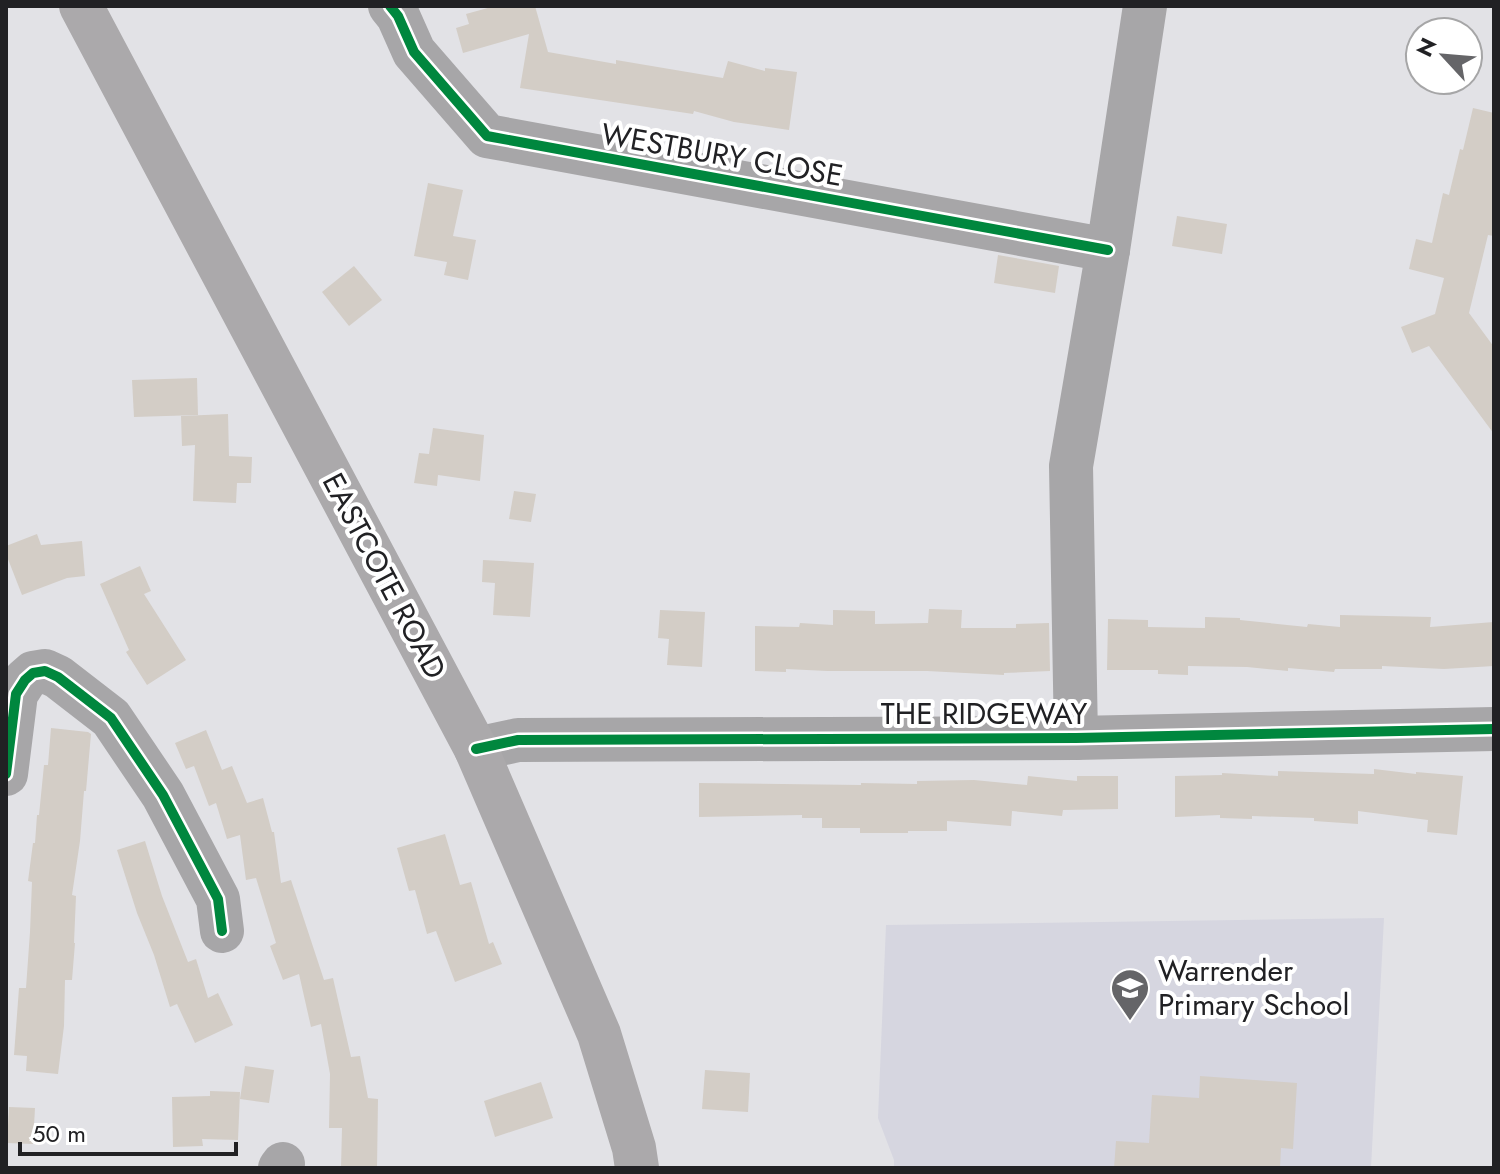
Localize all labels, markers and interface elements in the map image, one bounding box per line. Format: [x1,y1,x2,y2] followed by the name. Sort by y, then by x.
[1404,16,1484,96] north arrow
[1408,32,1444,62] text: N
[598,112,846,197] street label: WESTBURY CLOSE
[312,465,457,686] street label: EASTCOTE ROAD
[881,692,1087,735] street label: THE RIDGEWAY
[1158,949,1349,1026] place label: Warrender Primary School
[1109,967,1151,1022] school or university icon: Warrender Primary School
[20,1106,236,1156] scale bar
[32,1116,86,1151] text: 50 m

